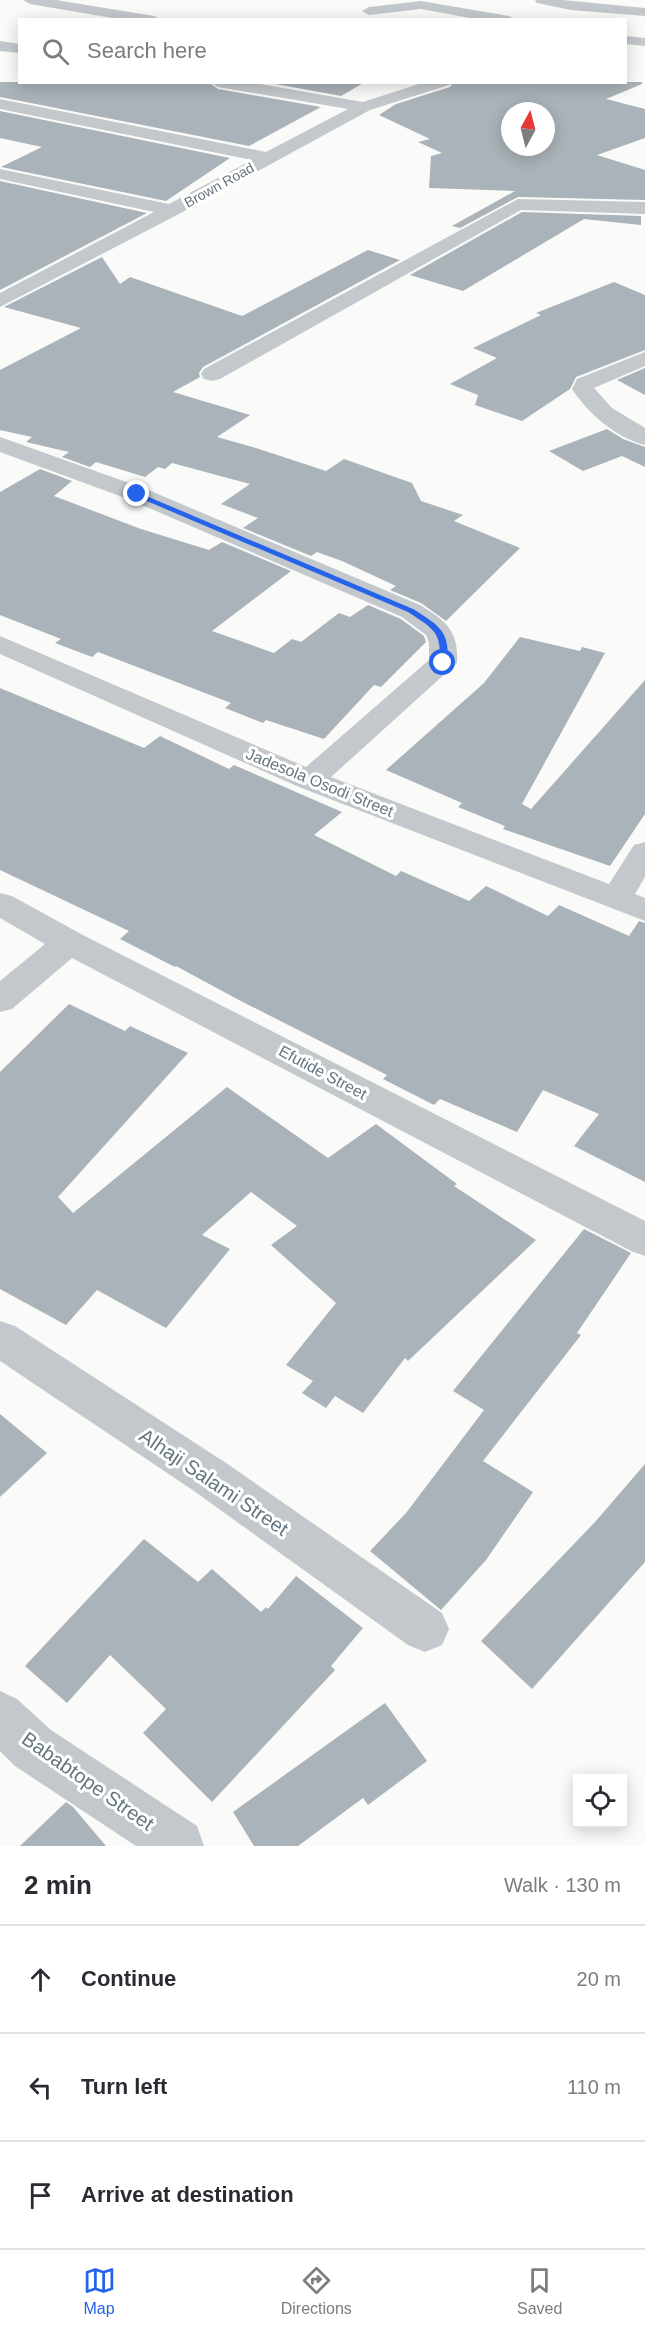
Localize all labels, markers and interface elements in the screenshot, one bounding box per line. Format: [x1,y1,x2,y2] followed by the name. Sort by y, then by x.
[18,18,627,84] search box
[39,35,72,68] icon: search
[87,38,207,63] text: Search here
[501,102,555,156] north arrow
[181,159,257,211] street label: Brown Road
[123,480,149,506] route end
[429,649,455,675] route start
[244,745,396,820] street label: Jadesola Osodi Street
[276,1042,370,1103] street label: Efutide Street
[136,1424,293,1540] street label: Alhaji Salami Street
[18,1727,158,1835] street label: Bababtope Street
[573,1774,627,1828] map controls
[573,1774,627,1828] button: locate
[24,1870,92,1900] text: 2 min
[504,1874,621,1896] text: Walk · 130 m
[24,1963,57,1996] icon: ahead
[81,1966,176,1991] text: Continue
[577,1968,621,1990] text: 20 m
[24,2071,57,2104] icon: left
[81,2074,167,2099] text: Turn left
[567,2076,621,2098] text: 110 m
[24,2179,57,2212] icon: arrive
[81,2182,294,2207] text: Arrive at destination
[83,2264,116,2318] tab: Map
[281,2264,352,2318] tab: Directions
[517,2264,562,2318] tab: Saved

